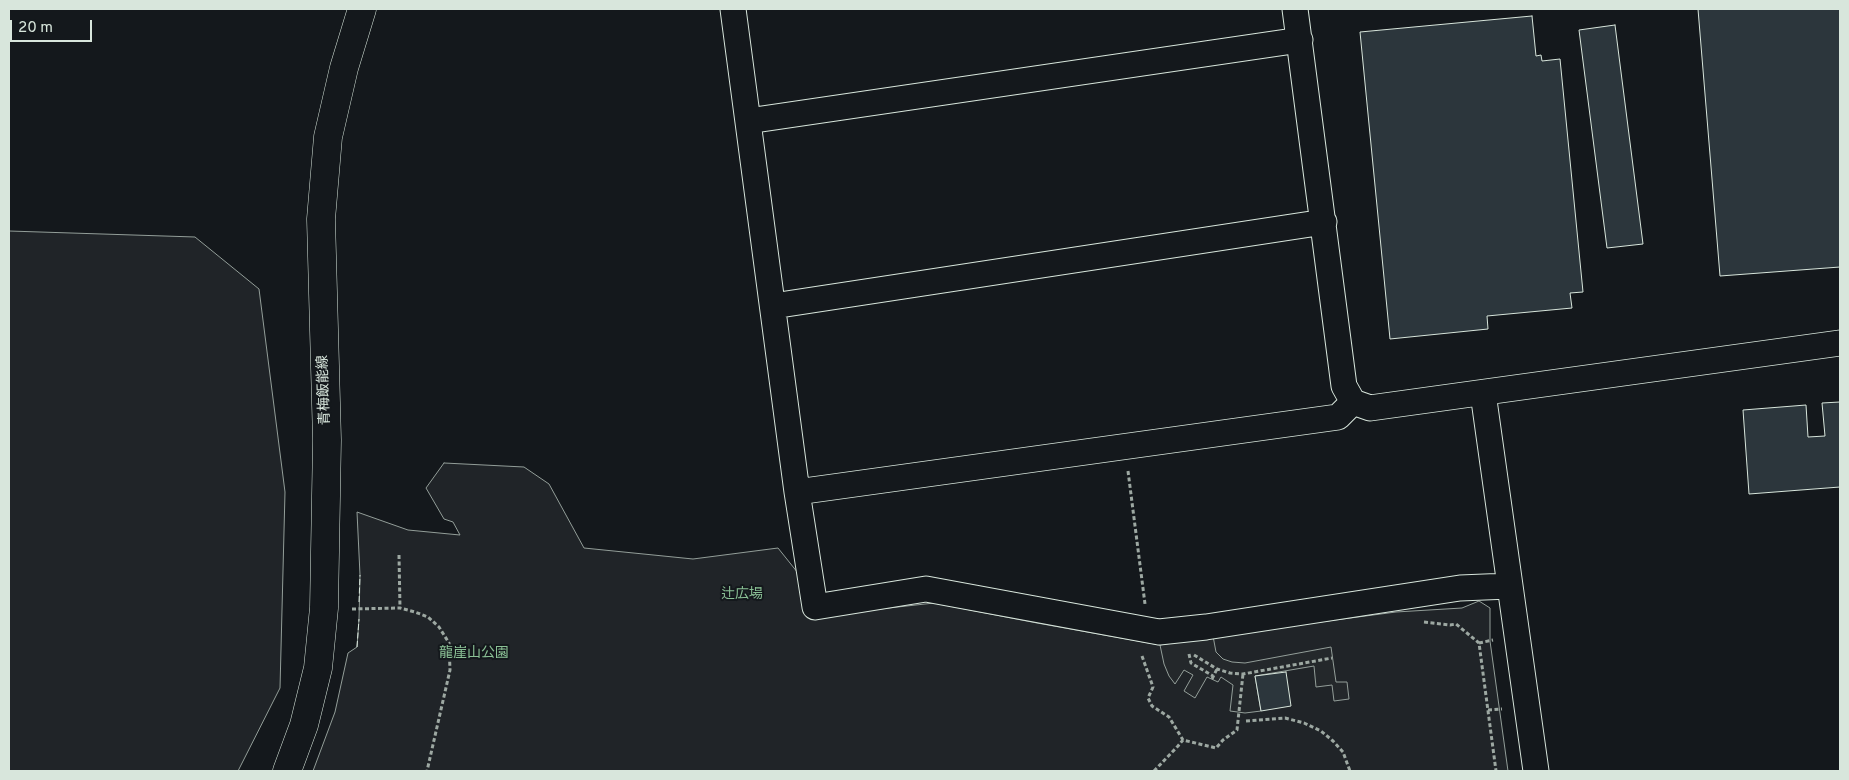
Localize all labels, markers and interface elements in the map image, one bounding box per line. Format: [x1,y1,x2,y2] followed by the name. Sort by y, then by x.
[12,10,95,42] scale bar
[18,19,53,38] text: 20 m
[315,355,335,425] street label: 青梅飯能線
[721,587,763,603] park label: 辻広場
[439,646,509,662] park label: 龍崖山公園

